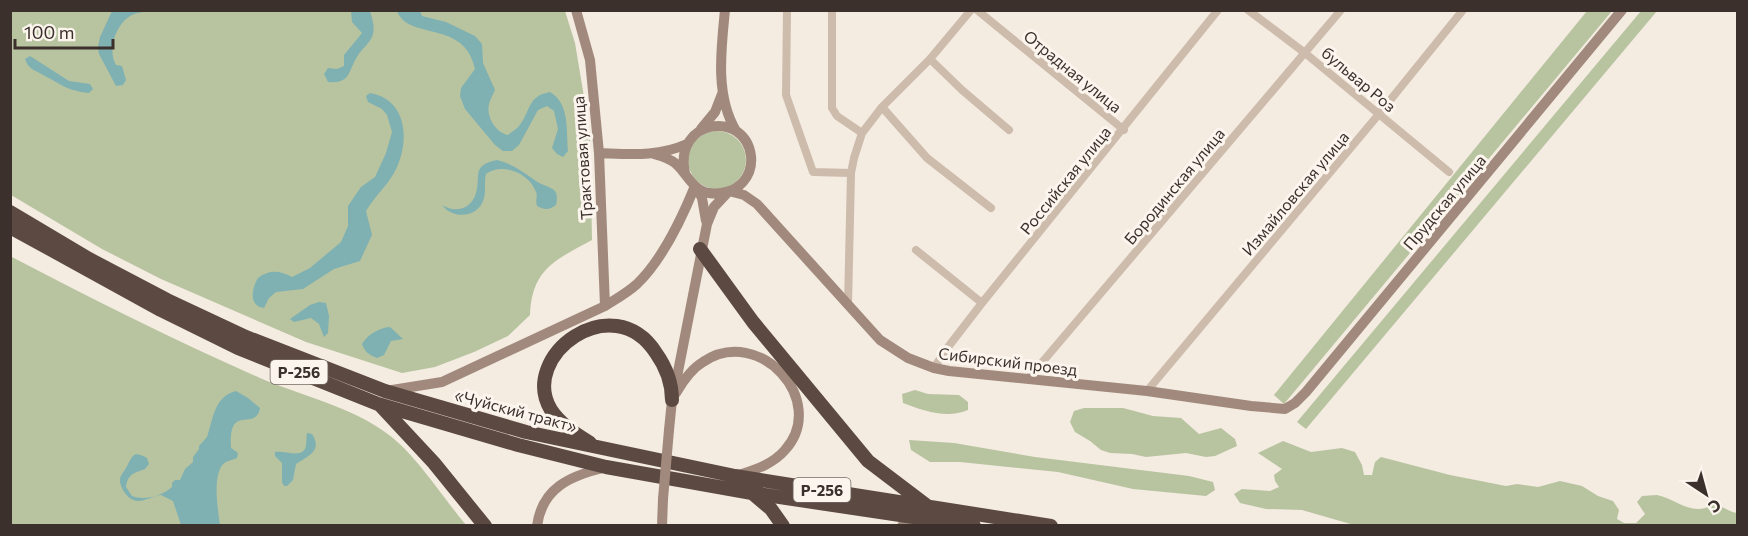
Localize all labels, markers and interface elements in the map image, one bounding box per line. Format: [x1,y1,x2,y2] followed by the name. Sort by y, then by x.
[15,12,112,50] scale bar
[24,21,74,43] text: 100 m
[1020,26,1126,116] street label: Отрадная улица
[1318,43,1400,115] street label: бульвар Роз
[568,95,596,221] street label: Трактовая улица
[1016,122,1114,238] street label: Российская улица
[1120,124,1228,248] street label: Бородинская улица
[1238,127,1352,259] street label: Измайловская улица
[1399,151,1489,253] street label: Прудская улица
[937,343,1079,379] street label: Сибирский проезд
[270,360,328,384] road number: Р-256
[453,385,579,435] street label: «Чуйский тракт»
[1676,464,1736,524] north arrow
[794,478,850,502] road number: Р-256
[1705,496,1725,517] text: С

